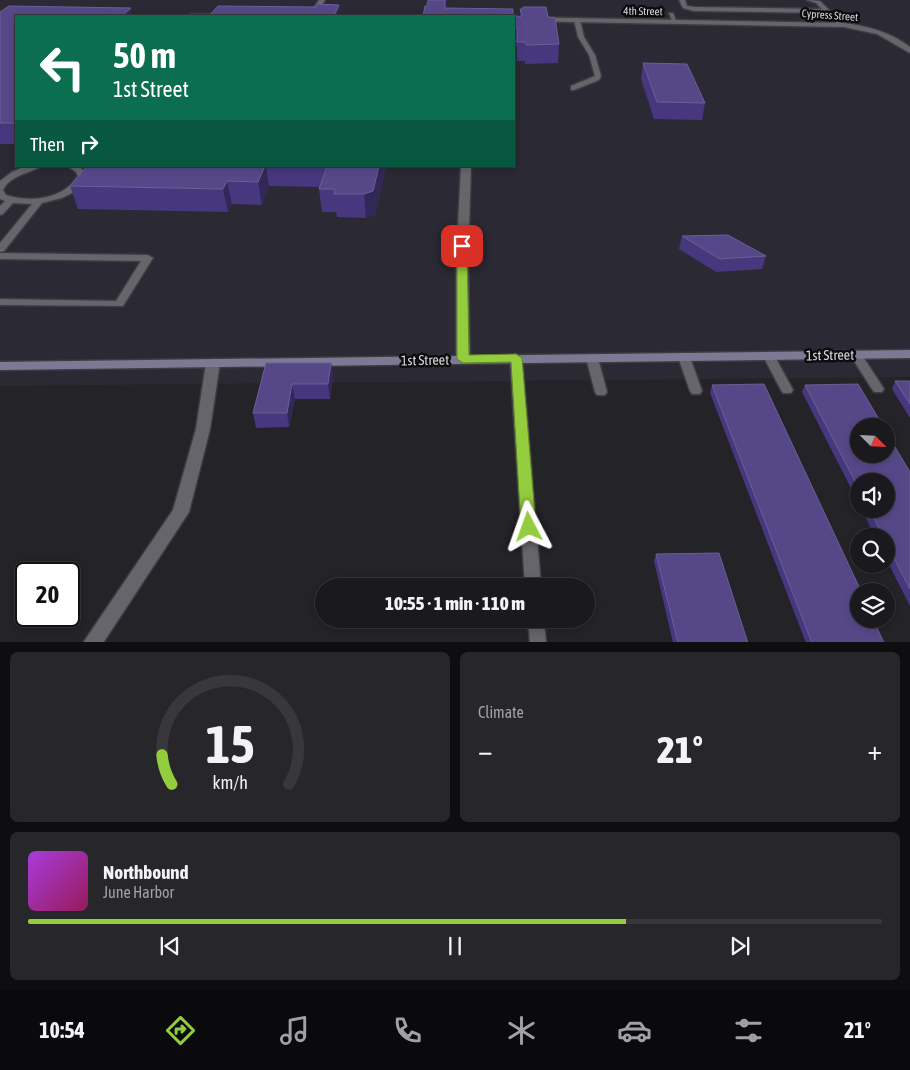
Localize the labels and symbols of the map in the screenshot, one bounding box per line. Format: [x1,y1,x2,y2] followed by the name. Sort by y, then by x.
[623,5,663,17] street label: 4th Street
[801,7,859,23] street label: Cypress Street
[441,225,483,267] pin
[806,347,854,363] street label: 1st Street
[401,352,449,368] street label: 1st Street
[850,418,895,462] north arrow
[502,500,554,552] position arrow
[15,562,80,627] speed limit sign: 20

